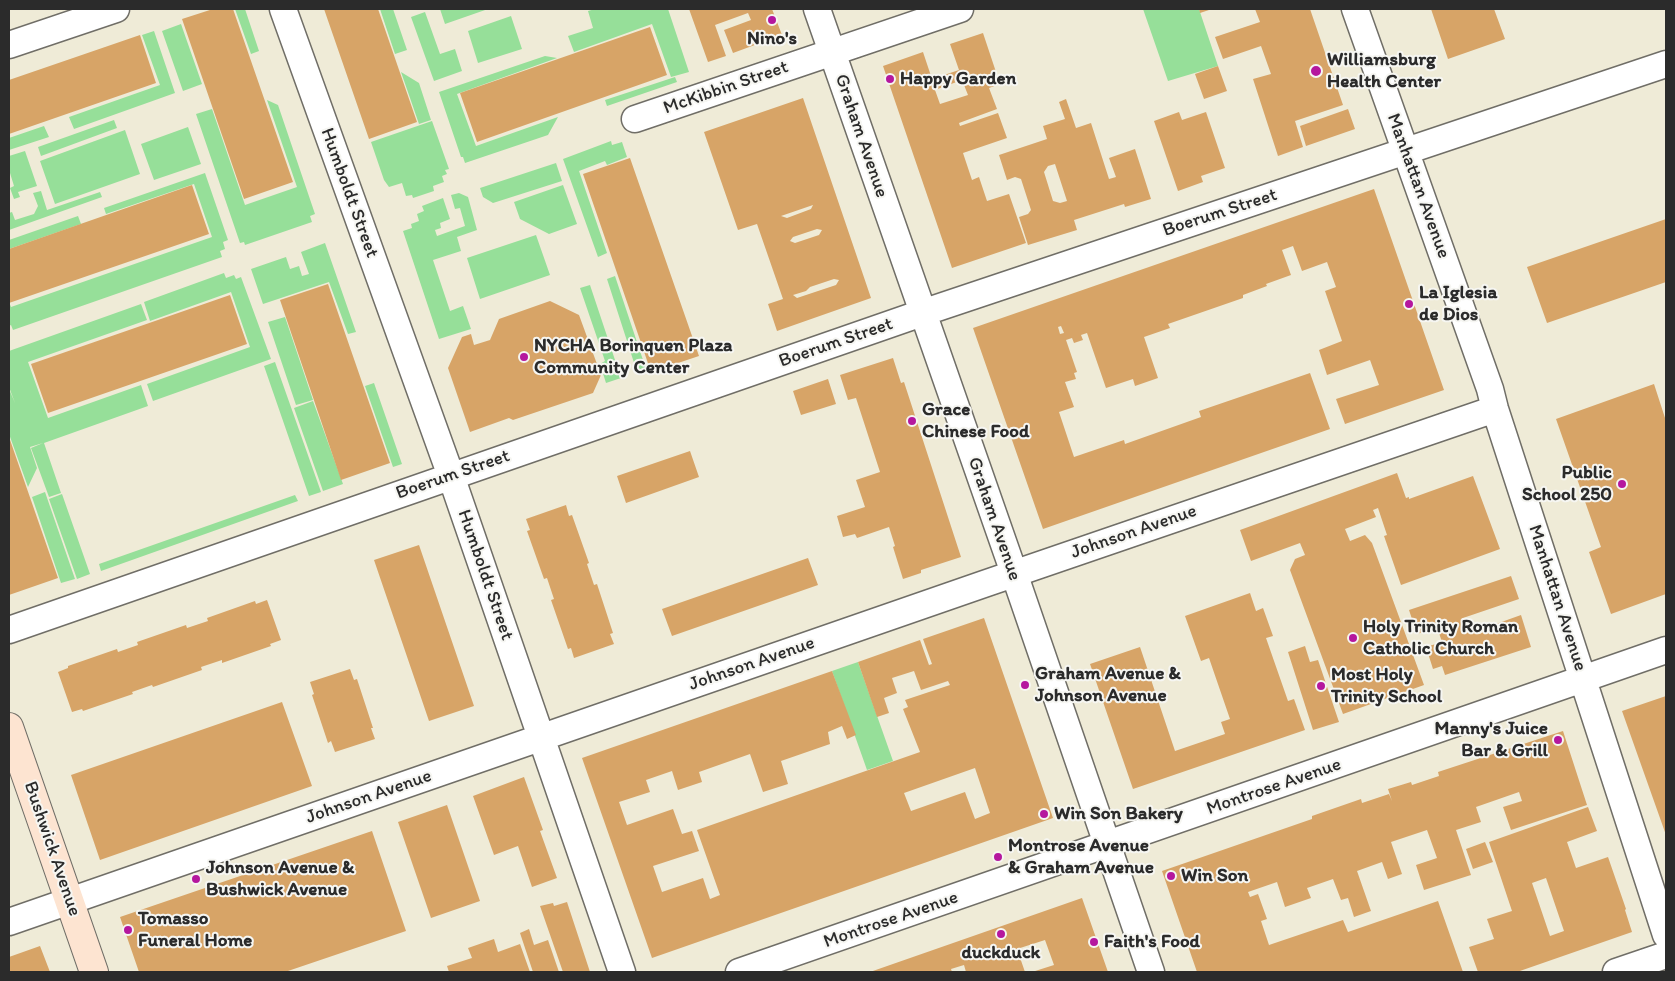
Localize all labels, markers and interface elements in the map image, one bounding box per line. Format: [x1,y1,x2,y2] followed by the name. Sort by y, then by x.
[766,14,778,26] marker: Nino's
[747,28,797,50] place label: Nino's
[1327,49,1441,93] place label: Williamsburg Health Center
[661,56,791,120] street label: McKibbin Street
[1309,64,1323,78] marker: Williamsburg Health Center
[900,68,1016,90] place label: Happy Garden
[829,71,893,201] street label: Graham Avenue
[884,73,896,85] marker: Happy Garden
[1381,110,1455,262] street label: Manhattan Avenue
[315,125,383,261] street label: Humboldt Street
[1160,184,1280,242] street label: Boerum Street
[1419,282,1497,326] place label: La Iglesia de Dios
[1403,298,1415,310] marker: La Iglesia de Dios
[776,313,896,373] street label: Boerum Street
[534,335,732,379] place label: NYCHA Borinquen Plaza Community Center
[518,351,530,363] marker: NYCHA Borinquen Plaza Community Center
[922,399,1029,443] place label: Grace Chinese Food
[906,415,918,427] marker: Grace Chinese Food
[393,445,513,505] street label: Boerum Street
[962,454,1026,584] street label: Graham Avenue
[1522,462,1612,506] place label: Public School 250
[1616,478,1628,490] marker: Public School 250
[1068,500,1200,564] street label: Johnson Avenue
[452,507,518,643] street label: Humboldt Street
[1523,522,1591,674] street label: Manhattan Avenue
[1363,616,1518,660] place label: Holy Trinity Roman Catholic Church
[686,632,818,696] street label: Johnson Avenue
[1347,632,1359,644] marker: Holy Trinity Roman Catholic Church
[1035,663,1181,707] place label: Graham Avenue & Johnson Avenue
[1331,664,1442,708] place label: Most Holy Trinity School
[1019,679,1031,691] marker: Graham Avenue & Johnson Avenue
[1315,680,1327,692] marker: Most Holy Trinity School
[1434,718,1548,762] place label: Manny's Juice Bar & Grill
[1552,734,1564,746] marker: Manny's Juice Bar & Grill
[1204,753,1344,821] street label: Montrose Avenue
[303,765,435,829] street label: Johnson Avenue
[18,779,86,919] street label: Bushwick Avenue
[1054,803,1183,825] place label: Win Son Bakery
[1038,808,1050,820] marker: Win Son Bakery
[1008,835,1154,879] place label: Montrose Avenue & Graham Avenue
[992,851,1004,863] marker: Montrose Avenue & Graham Avenue
[206,857,354,901] place label: Johnson Avenue & Bushwick Avenue
[1181,865,1248,887] place label: Win Son
[1165,870,1177,882] marker: Win Son
[190,873,202,885] marker: Johnson Avenue & Bushwick Avenue
[821,886,961,954] street label: Montrose Avenue
[138,908,252,952] place label: Tomasso Funeral Home
[122,924,134,936] marker: Tomasso Funeral Home
[995,928,1007,940] marker: duckduck
[1104,931,1200,953] place label: Faith's Food
[1088,936,1100,948] marker: Faith's Food
[962,942,1040,964] place label: duckduck

